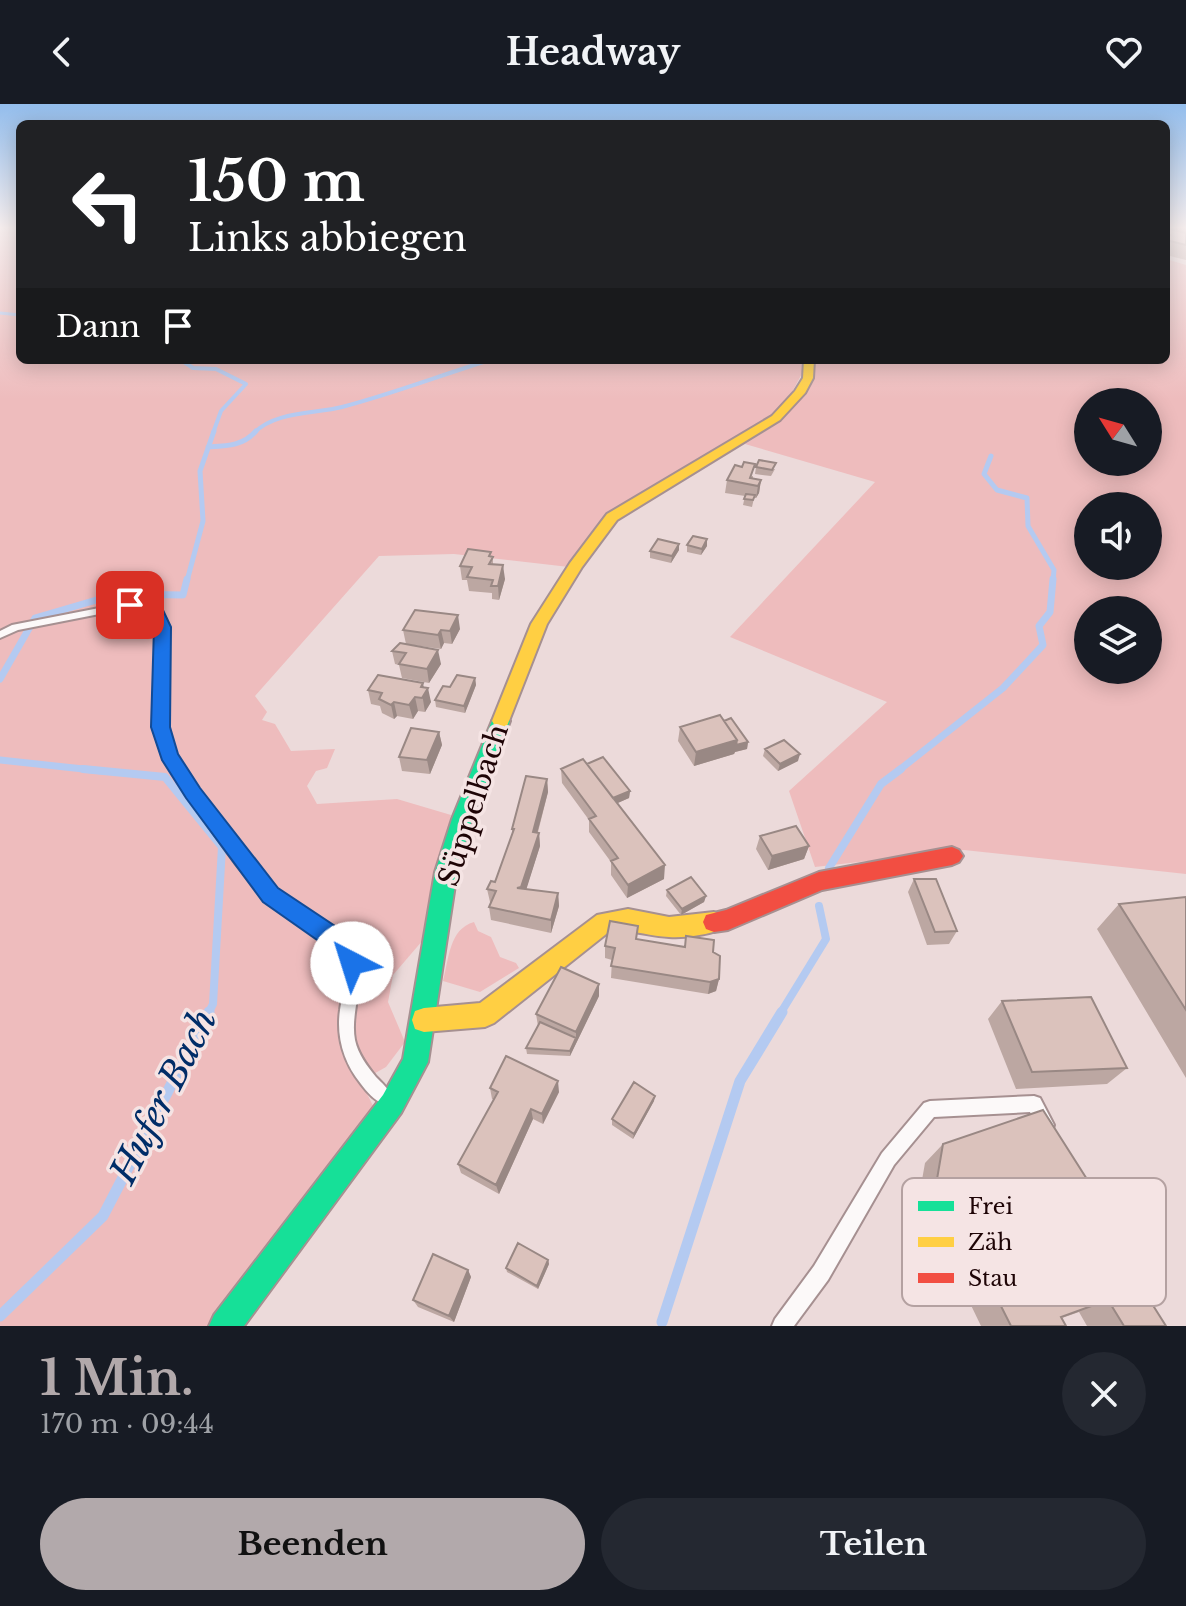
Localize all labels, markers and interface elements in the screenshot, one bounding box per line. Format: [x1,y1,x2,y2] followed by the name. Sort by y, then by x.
[40,30,84,74] icon: back
[506,30,680,75] text: Headway
[1102,30,1146,74] icon: heart
[188,147,365,216] text: 150 m
[56,152,160,256] icon: left
[188,216,467,261] text: Links abbiegen
[156,304,200,348] icon: arrive
[56,308,140,345] text: Dann
[1074,388,1162,476] north arrow
[1074,388,1162,684] map controls
[1074,492,1162,580] button: sound
[96,571,164,639] pin
[108,583,152,627] icon: arrive
[1074,596,1162,684] button: layers
[431,720,516,890] street label: Süppelbach
[310,921,394,1005] position arrow
[99,1001,227,1193] water label: Hufer Bach
[902,1178,1166,1306] legend
[968,1193,1013,1220] text: Frei
[968,1229,1012,1256] text: Zäh
[968,1265,1018,1292] text: Stau
[40,1348,193,1408] text: 1 Min.
[1062,1352,1146,1436] button: close
[40,1408,214,1440] text: 170 m · 09:44
[40,1498,585,1590] button: Beenden
[601,1498,1146,1590] button: Teilen

